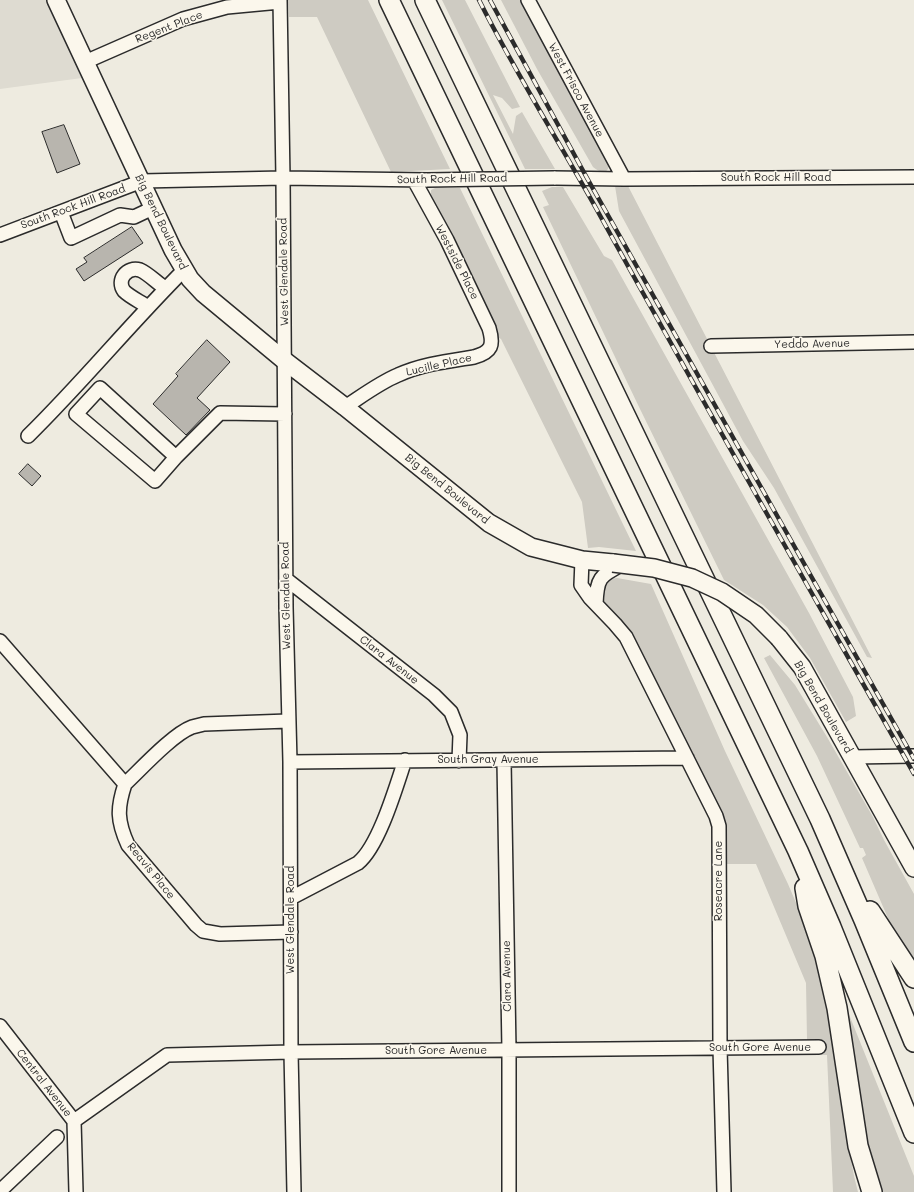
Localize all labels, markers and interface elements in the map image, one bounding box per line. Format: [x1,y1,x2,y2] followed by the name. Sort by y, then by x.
[133,8,205,46] street label: Regent Place
[545,40,607,140] street label: West Frisco Avenue
[397,171,507,187] street label: South Rock Hill Road
[721,171,831,185] street label: South Rock Hill Road
[132,172,190,272] street label: Big Bend Boulevard
[19,182,127,232] street label: South Rock Hill Road
[276,218,292,326] street label: West Glendale Road
[432,222,482,302] street label: Westside Place
[774,337,850,351] street label: Yeddo Avenue
[405,351,473,379] street label: Lucille Place
[402,451,492,527] street label: Big Bend Boulevard
[278,542,294,650] street label: West Glendale Road
[357,633,421,687] street label: Clara Avenue
[791,658,855,756] street label: Big Bend Boulevard
[437,753,539,767] street label: South Gray Avenue
[124,840,178,902] street label: Reavis Place
[712,841,726,921] street label: Roseacre Lane
[284,866,298,974] street label: West Glendale Road
[500,940,514,1012] street label: Clara Avenue
[709,1041,811,1055] street label: South Gore Avenue
[385,1044,487,1058] street label: South Gore Avenue
[13,1047,75,1119] street label: Central Avenue

